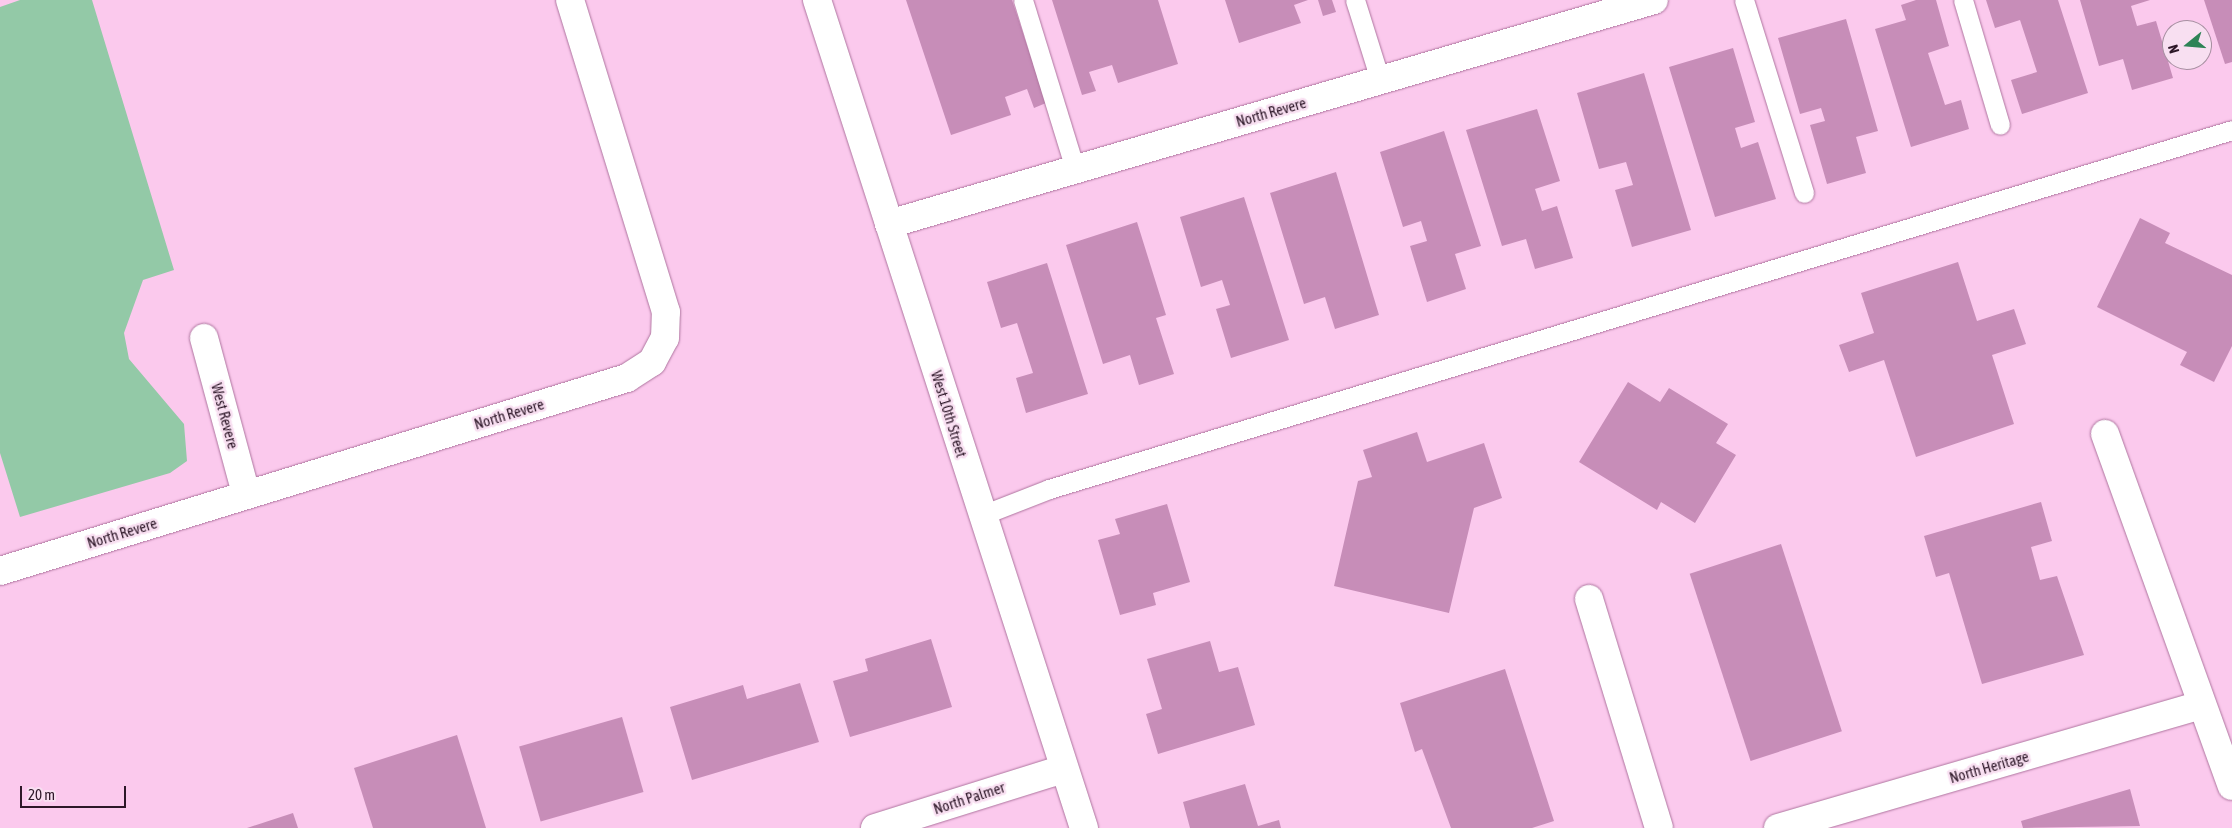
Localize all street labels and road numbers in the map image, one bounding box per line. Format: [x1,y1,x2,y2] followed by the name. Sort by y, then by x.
[1234,93,1308,131] street label: North Revere
[927,369,971,459] street label: West 10th Street
[208,381,242,451] street label: West Revere
[472,395,546,433] street label: North Revere
[85,514,159,552] street label: North Revere
[1947,747,2031,787] street label: North Heritage
[931,778,1007,818] street label: North Palmer

